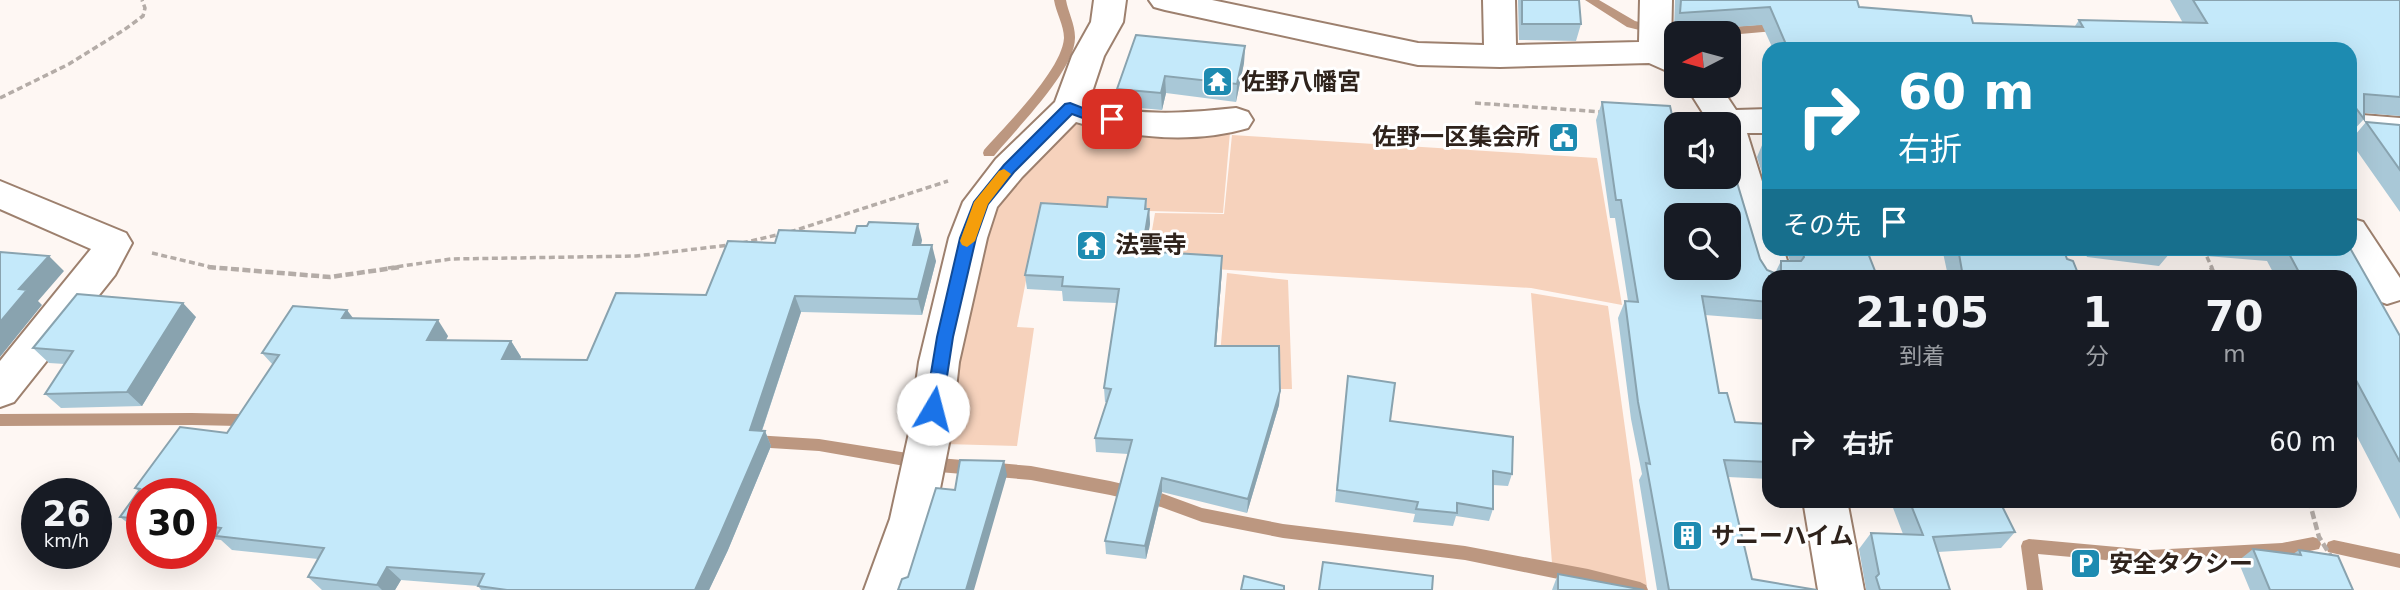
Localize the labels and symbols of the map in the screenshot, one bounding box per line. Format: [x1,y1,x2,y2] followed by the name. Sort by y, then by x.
[1664,21,1741,98] north arrow
[1201,65,1235,99] temple icon: 佐野八幡宮
[1241,68,1361,96] place label: 佐野八幡宮
[1082,89,1142,149] pin
[1546,120,1580,154] public building icon: 佐野一区集会所
[1372,123,1540,151] place label: 佐野一区集会所
[1075,228,1109,262] temple icon: 法雲寺
[1115,231,1187,259] place label: 法雲寺
[896,372,970,446] position arrow
[126,478,217,569] speed limit sign: 30
[1671,519,1705,553] building icon: サニーハイム
[1711,522,1854,550] place label: サニーハイム
[2069,547,2103,581] parking icon: 安全タクシー
[2109,550,2253,578] place label: 安全タクシー

